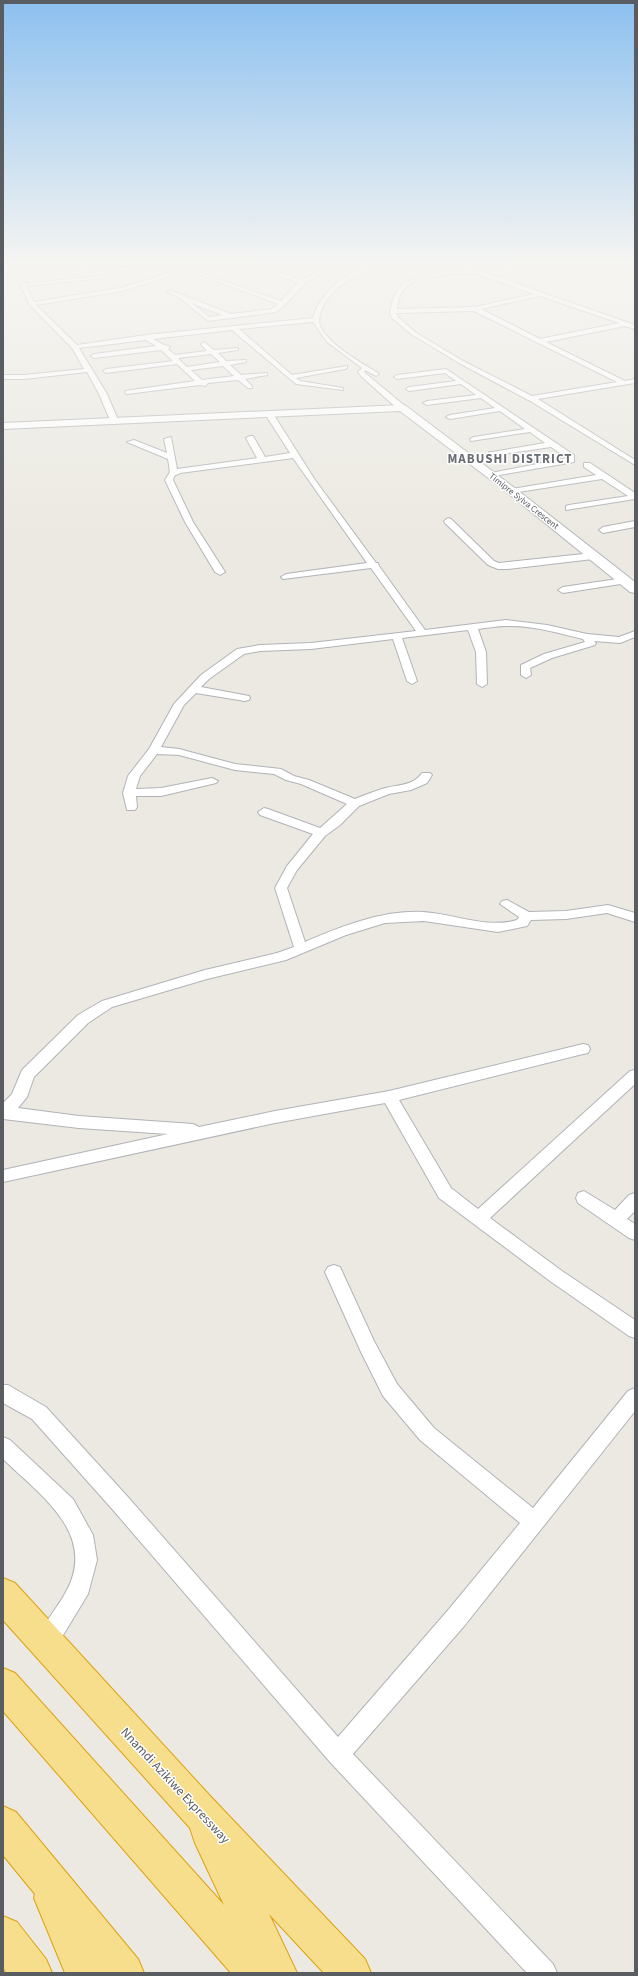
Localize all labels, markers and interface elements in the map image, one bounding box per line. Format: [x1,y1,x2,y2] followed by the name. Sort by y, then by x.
[447,450,573,468] district label: MABUSHI DISTRICT
[486,470,561,533] street label: Timipre Sylva Crescent
[117,1724,234,1848] street label: Nnamdi Azikiwe Expressway

